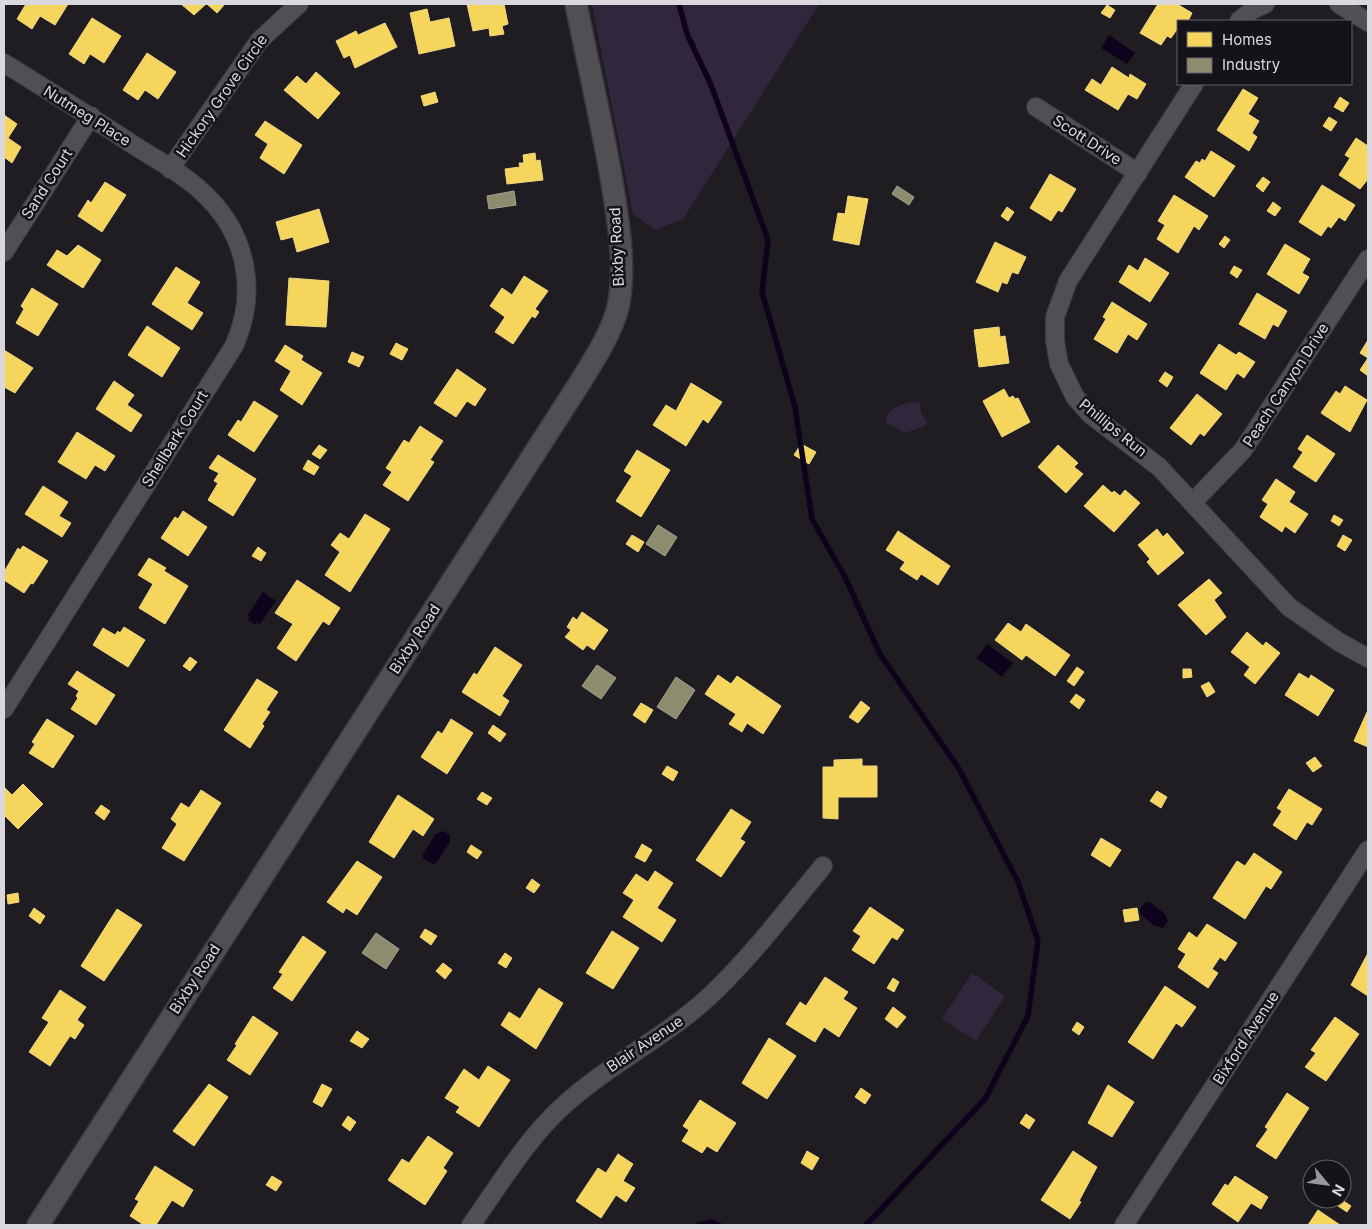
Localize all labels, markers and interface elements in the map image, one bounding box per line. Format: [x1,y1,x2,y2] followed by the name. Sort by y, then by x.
[1177,20,1352,85] legend
[172,30,271,161] street label: Hickory Grove Circle
[1222,30,1272,49] text: Homes
[1222,55,1281,74] text: Industry
[40,81,134,150] street label: Nutmeg Place
[1049,110,1125,169] street label: Scott Drive
[17,145,76,222] street label: Sand Court
[605,207,628,287] street label: Bixby Road
[1238,319,1333,450] street label: Peach Canyon Drive
[137,387,212,490] street label: Shellbark Court
[1076,395,1151,461] street label: Phillips Run
[385,600,444,677] street label: Bixby Road
[165,940,224,1017] street label: Bixby Road
[1208,987,1283,1088] street label: Bixford Avenue
[603,1011,687,1076] street label: Blair Avenue
[1302,1159,1352,1209] north arrow
[1329,1182,1349,1199] text: N

